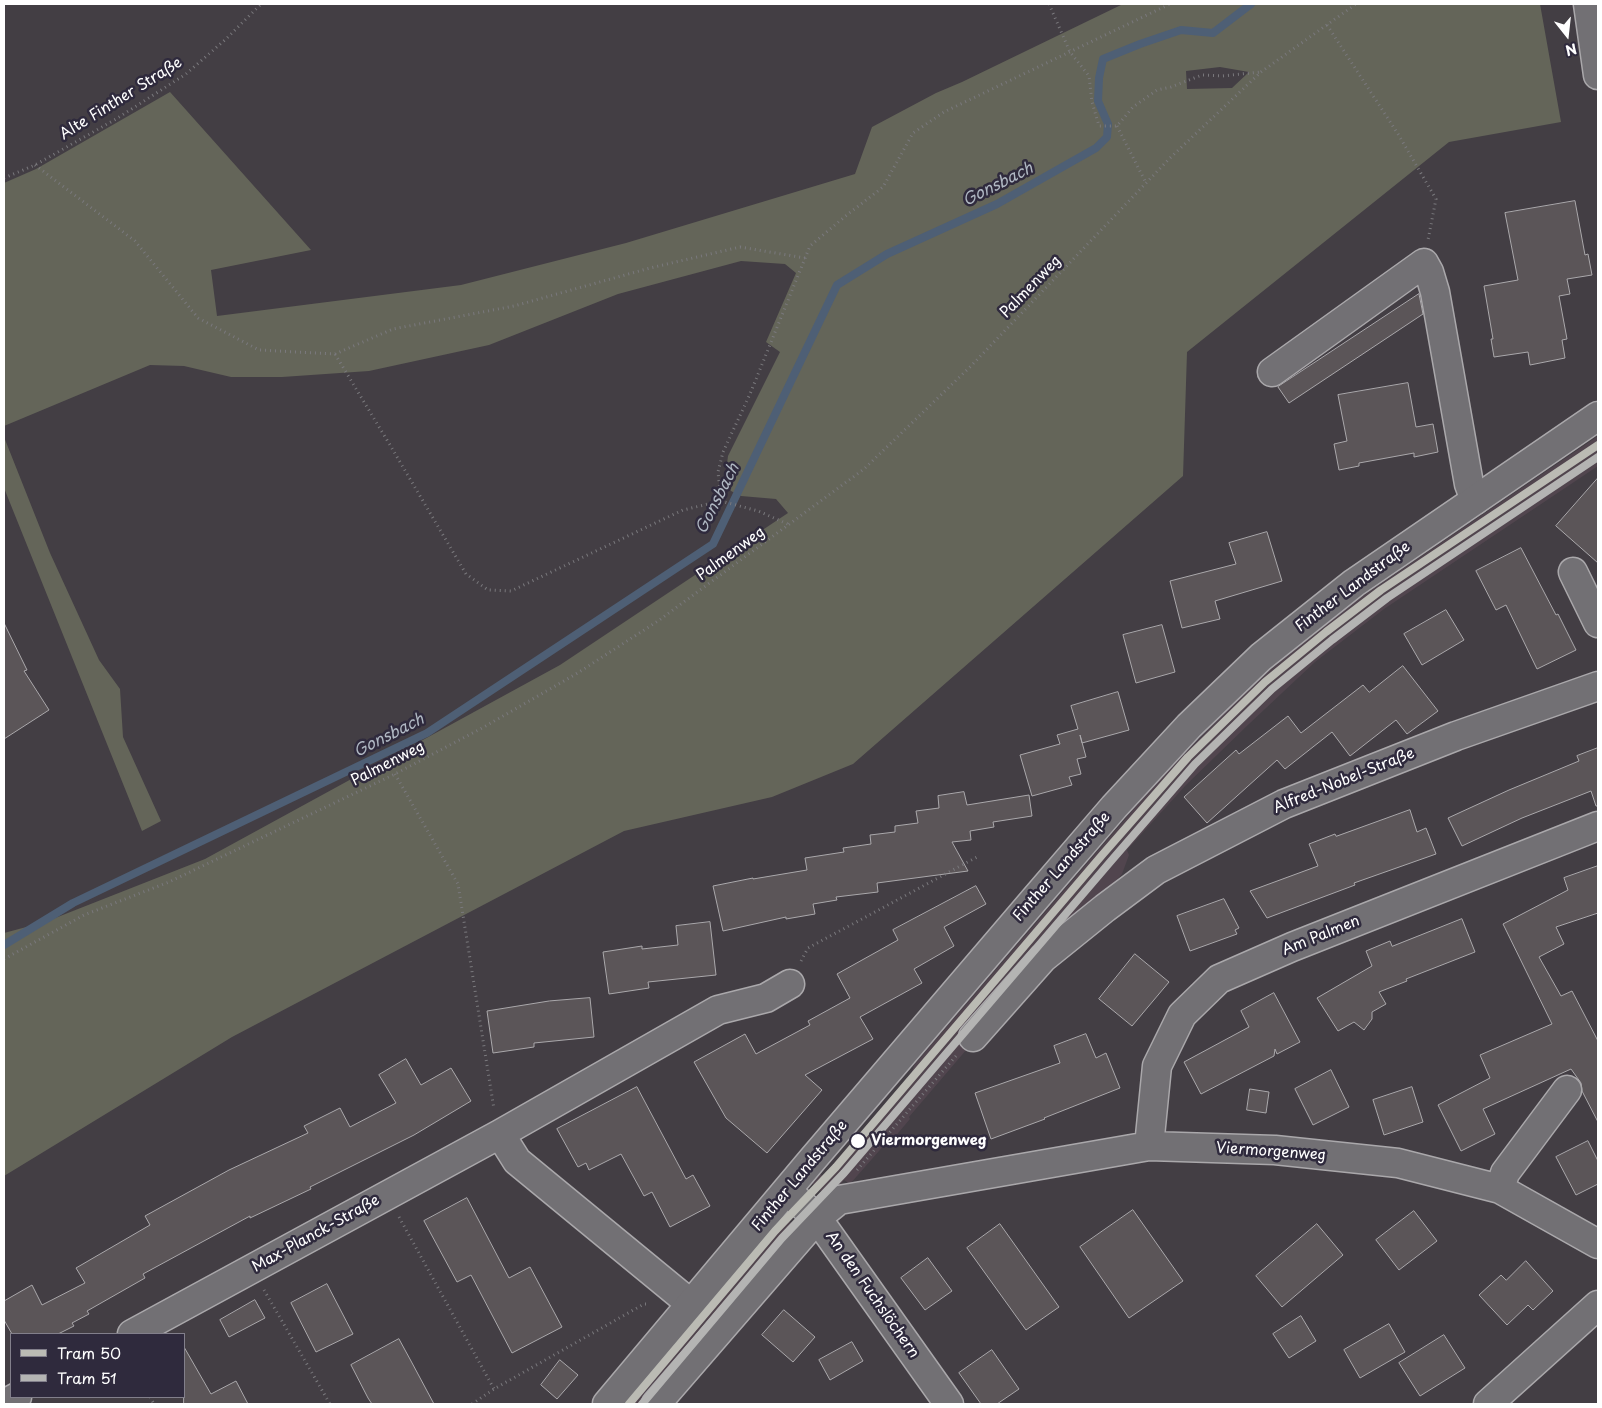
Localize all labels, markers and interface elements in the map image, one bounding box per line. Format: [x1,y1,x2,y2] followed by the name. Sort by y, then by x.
[1542,10,1592,60] north arrow
[1563,38,1579,62] text: N
[56,54,186,144] street label: Alte Finther Straße
[960,159,1036,211] water label: Gonsbach
[997,252,1065,322] street label: Palmenweg
[692,461,744,537] water label: Gonsbach
[693,523,769,585] street label: Palmenweg
[1292,538,1414,636] street label: Finther Landstraße
[351,710,427,762] water label: Gonsbach
[348,738,428,790] street label: Palmenweg
[1271,744,1417,818] street label: Alfred-Nobel-Straße
[1010,809,1114,925] street label: Finther Landstraße
[1280,912,1362,960] street label: Am Palmen
[748,1117,852,1235] street label: Finther Landstraße
[849,1132,867,1150] marker: Viermorgenweg
[871,1132,987,1150] place label: Viermorgenweg
[1215,1139,1327,1165] street label: Viermorgenweg
[249,1191,383,1277] street label: Max-Planck-Straße
[821,1228,923,1362] street label: An den Fuchslöchern
[10,1333,185,1398] legend
[57,1341,121,1364] text: Tram 50
[57,1366,117,1389] text: Tram 51

